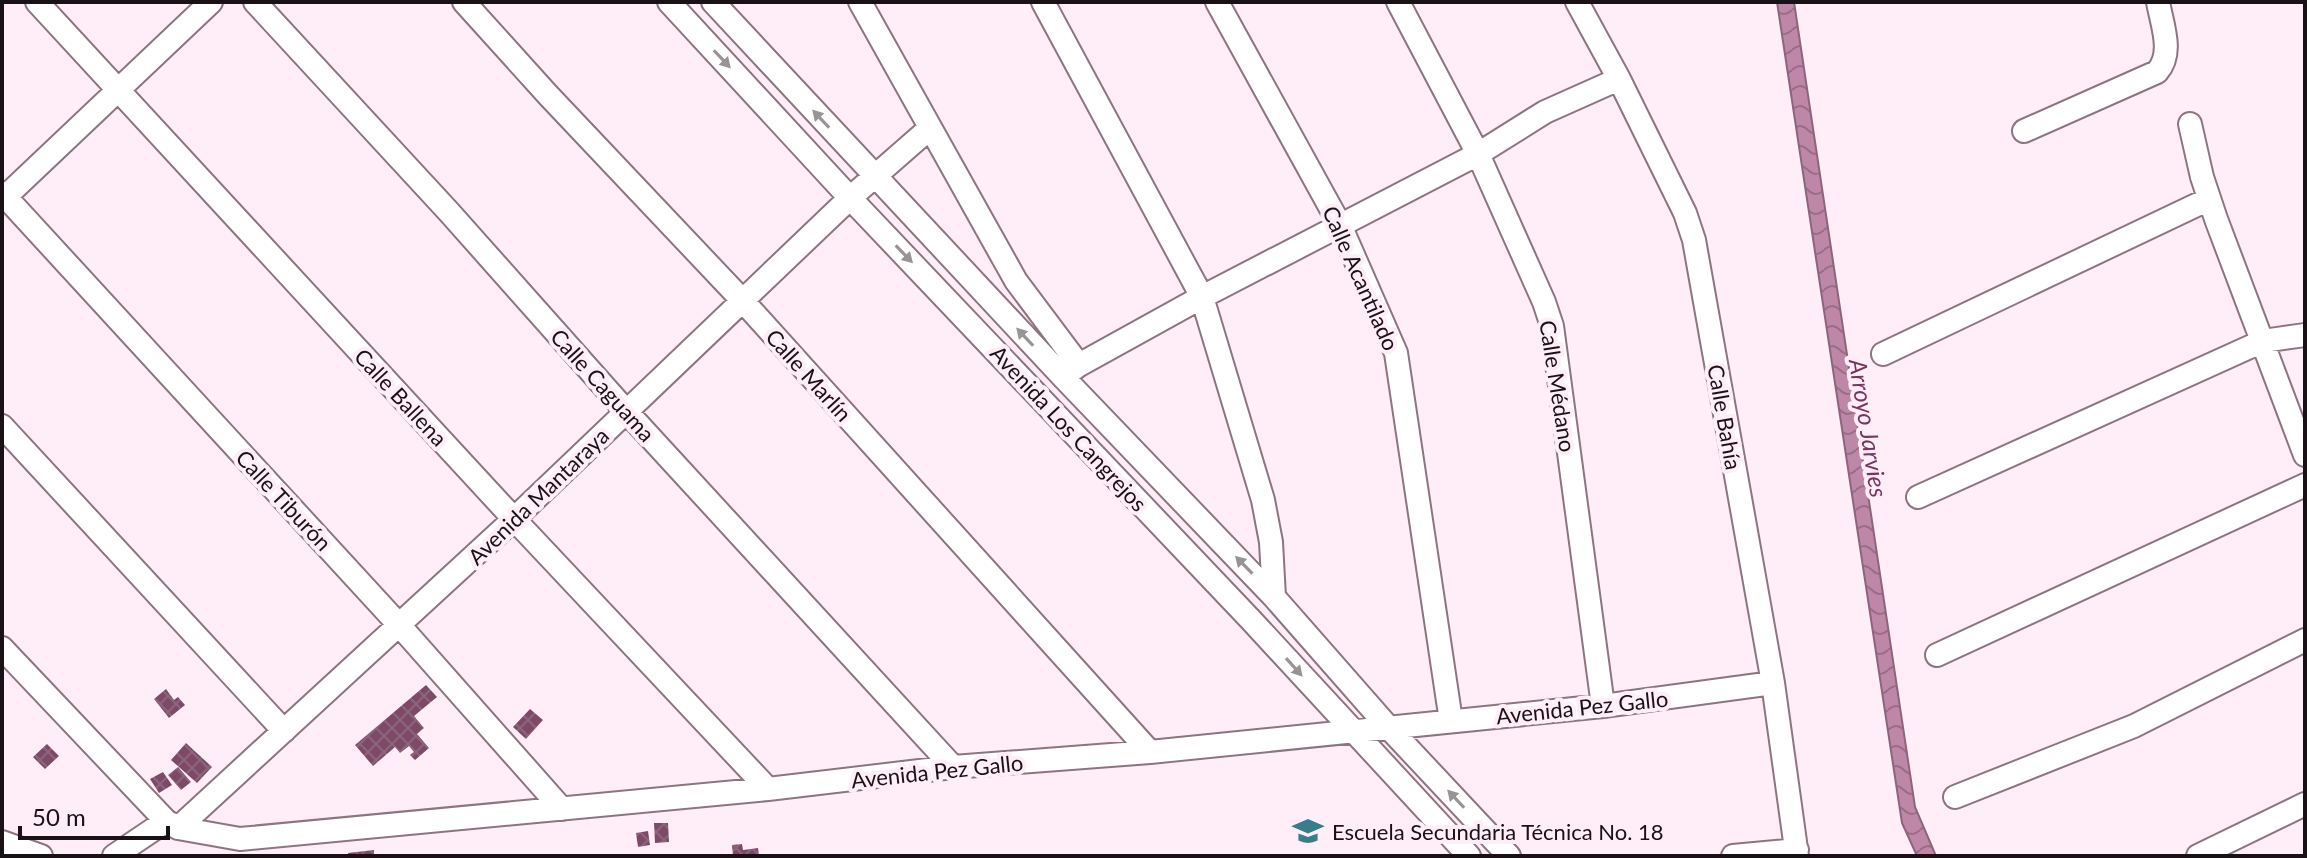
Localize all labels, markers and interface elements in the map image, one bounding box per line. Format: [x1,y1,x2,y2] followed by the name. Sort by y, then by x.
[712,50,730,69] one-way arrow
[812,110,830,129] one-way arrow
[1317,202,1405,354] street label: Calle Acantilado
[894,245,912,264] one-way arrow
[1534,318,1582,454] street label: Calle Médano
[545,323,661,447] street label: Calle Caguama
[760,323,858,427] street label: Calle Marlín
[1016,328,1035,347] one-way arrow
[985,339,1153,517] street label: Avenida Los Cangrejos
[349,343,453,451] street label: Calle Ballena
[1844,356,1894,500] water label: Arroyo Jarvies
[1702,362,1748,472] street label: Calle Bahía
[462,422,614,570] street label: Avenida Mantaraya
[231,444,337,556] street label: Calle Tiburón
[1235,556,1253,575] one-way arrow
[1284,658,1302,677] one-way arrow
[1495,685,1669,729] street label: Avenida Pez Gallo
[850,749,1024,793] street label: Avenida Pez Gallo
[20,790,168,840] scale bar
[1447,790,1465,809] one-way arrow
[32,802,86,831] text: 50 m
[1291,814,1325,848] school or university icon: Escuela Secundaria Técnica No. 18
[1332,818,1664,845] place label: Escuela Secundaria Técnica No. 18

